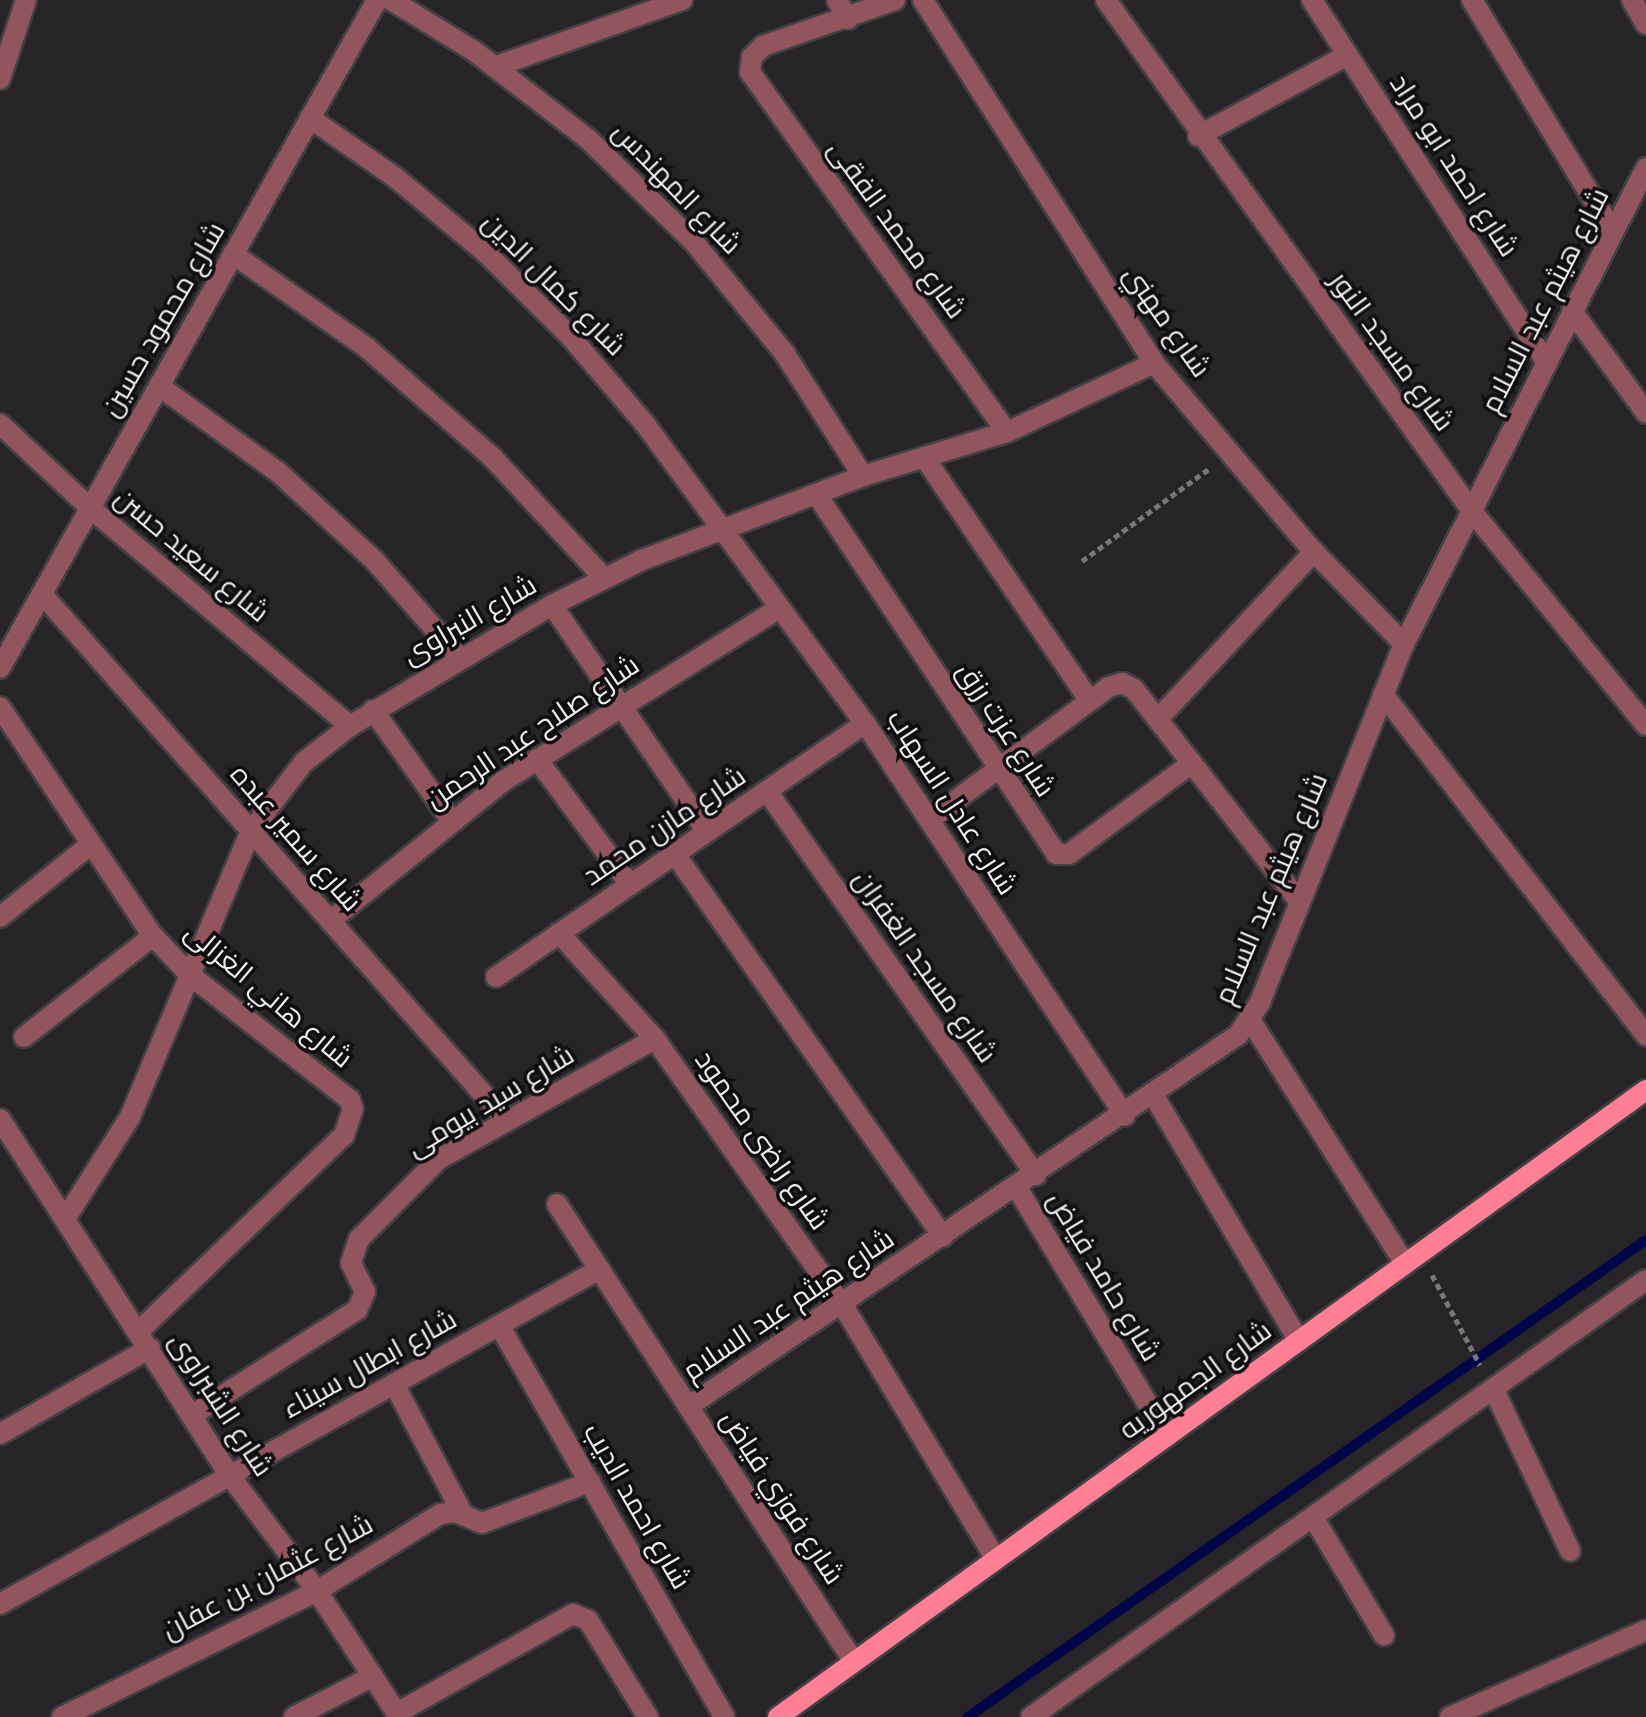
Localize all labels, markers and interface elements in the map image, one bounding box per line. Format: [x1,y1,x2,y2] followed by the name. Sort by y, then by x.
[1382,68,1524,264] street label: شارع احمد ابو مراد
[605,116,747,262] street label: شارع المهندس
[820,134,972,326] street label: شارع محمد الفقى
[1475,183,1617,419] street label: شارع هيثم عبد السلام
[474,206,632,364] street label: شارع كمال الدين
[95,217,233,423] street label: شارع محمود حسين
[1115,260,1217,384] street label: شارع مهني
[1322,266,1460,438] street label: شارع مسجد النور
[107,482,275,630] street label: شارع سعيد حسن
[397,569,543,673] street label: شارع النبراوى
[420,649,646,817] street label: شارع صلاح عبد الرحمن
[949,656,1061,804] street label: شارع عزت رزق
[879,704,1023,902] street label: شارع عادل السهاب
[222,759,368,919] street label: شارع سمير عبده
[577,760,753,894] street label: شارع مازن محمد
[1208,768,1336,1010] street label: شارع هيثم عبد السلام
[845,864,1003,1070] street label: شارع مسجد الغفران
[177,916,359,1076] street label: شارع هاني الغزالى
[401,1039,581,1165] street label: شارع سيد بيومى
[687,1045,835,1237] street label: شارع راضى محمود
[1039,1186,1167,1368] street label: شارع حامد فياض
[677,1223,901,1389] street label: شارع هيثم عبد السلام
[277,1303,463,1427] street label: شارع ابطال سيناء
[1113,1314,1279,1448] street label: شارع الجمهوريه
[161,1327,279,1483] street label: شارع الشبراوى
[712,1405,850,1591] street label: شارع فوزي فياض
[575,1418,697,1596] street label: شارع احمد الديب
[157,1508,379,1648] street label: شارع عثمان بن عفان

